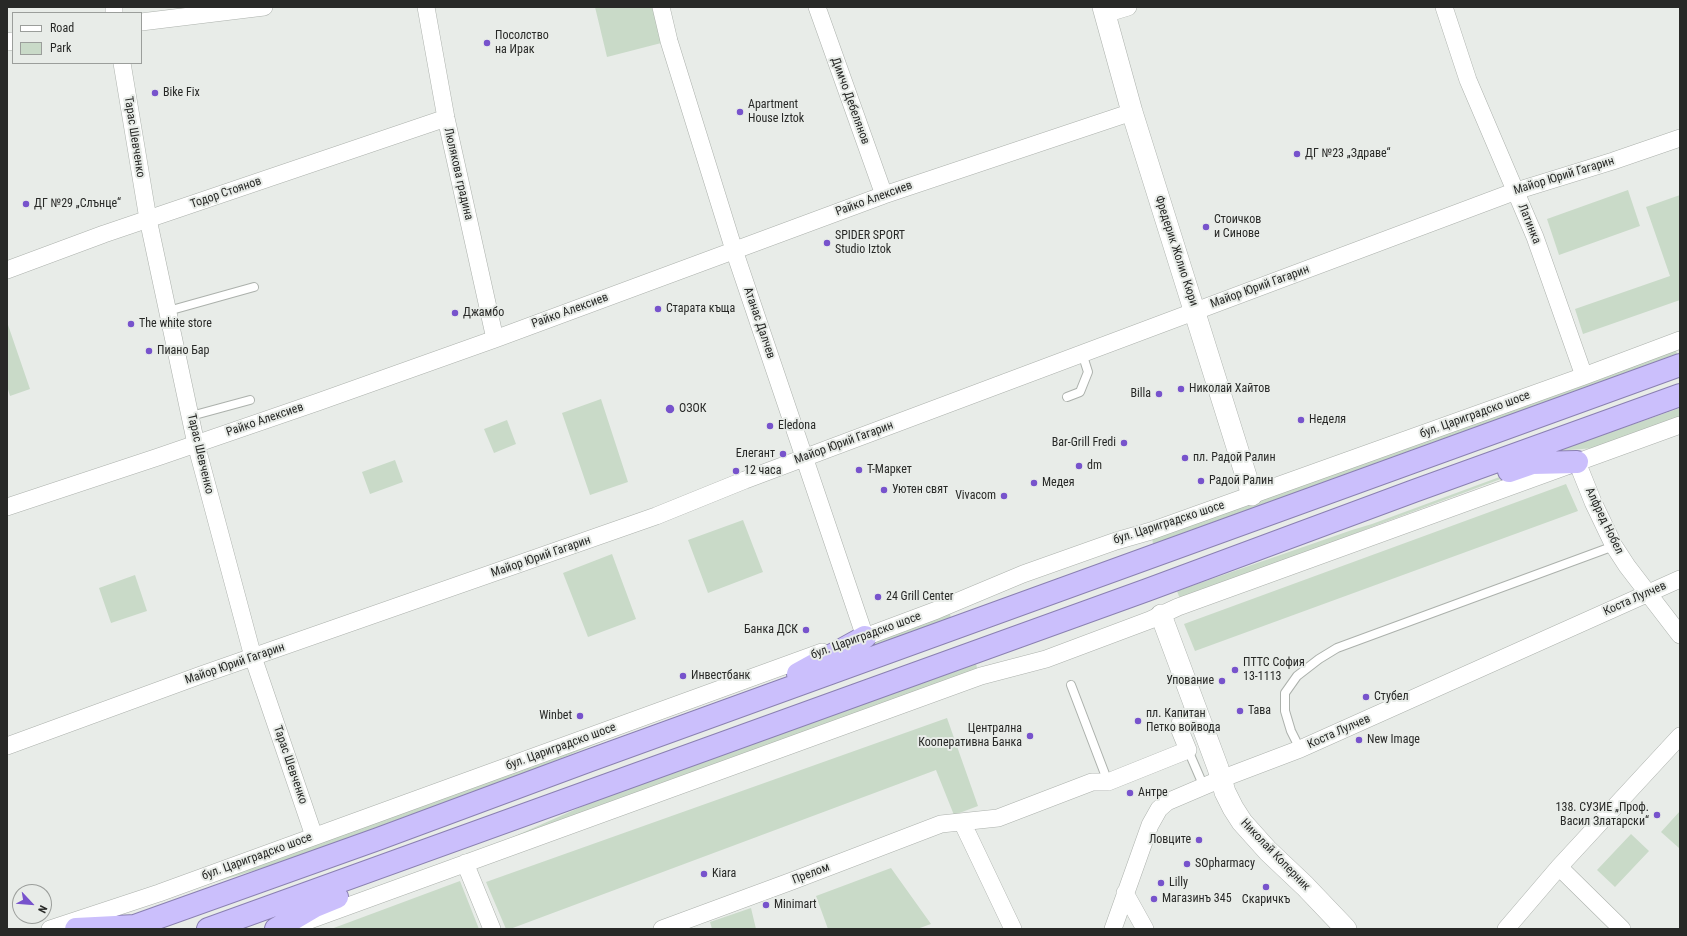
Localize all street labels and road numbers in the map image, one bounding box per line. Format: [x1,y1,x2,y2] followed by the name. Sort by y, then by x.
[828,56,872,146] street label: Димчо Дебелянов
[120,95,148,179] street label: Тарас Шевченко
[440,126,476,222] street label: Люлякова градина
[1512,154,1616,198] street label: Майор Юрий Гагарин
[189,174,263,212] street label: Тодор Стоянов
[834,178,914,220] street label: Райко Алексиев
[1151,194,1201,308] street label: Фредерик Жолио Кюри
[1514,202,1544,246] street label: Латинка
[1208,262,1312,312] street label: Майор Юрий Гагарин
[740,285,778,361] street label: Атанас Далчев
[530,290,610,332] street label: Райко Алексиев
[1418,388,1532,442] street label: бул. Цариградско шосе
[225,400,305,440] street label: Райко Алексиев
[184,412,216,496] street label: Тарас Шевченко
[792,418,896,468] street label: Майор Юрий Гагарин
[1582,485,1626,557] street label: Алфред Нобел
[1112,498,1226,548] street label: бул. Цариградско шосе
[489,533,593,581] street label: Майор Юрий Гагарин
[1601,579,1669,619] street label: Коста Лулчев
[809,609,923,663] street label: бул. Цариградско шосе
[183,640,287,688] street label: Майор Юрий Гагарин
[1305,712,1373,752] street label: Коста Лулчев
[504,720,618,774] street label: бул. Цариградско шосе
[270,724,310,806] street label: Тарас Шевченко
[1237,816,1313,894] street label: Николай Коперник
[200,830,314,884] street label: бул. Цариградско шосе
[790,860,832,888] street label: Прелом

